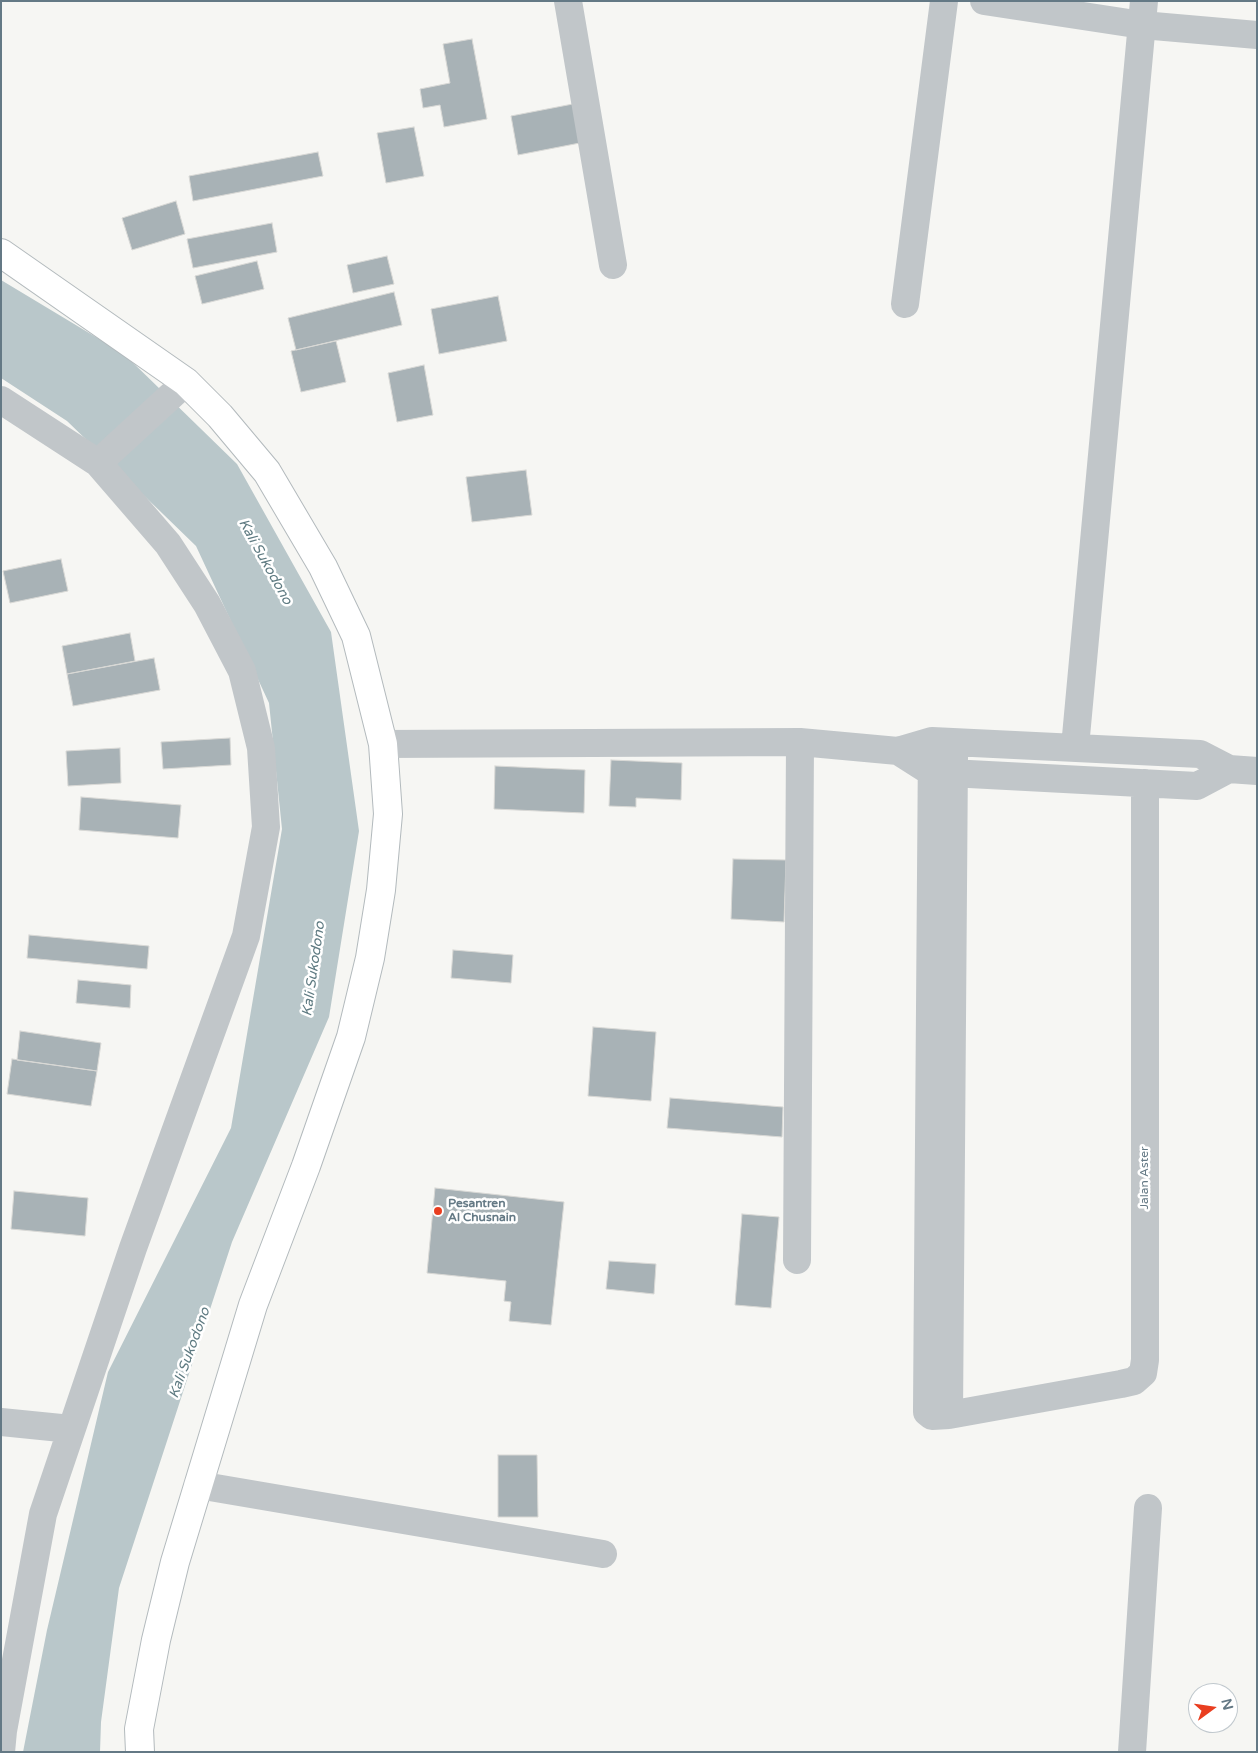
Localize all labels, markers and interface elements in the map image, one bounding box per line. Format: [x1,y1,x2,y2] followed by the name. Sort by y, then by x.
[235,516,295,608] water label: Kali Sukodono
[299,921,329,1017] water label: Kali Sukodono
[1138,1146,1152,1210] street label: Jalan Aster
[448,1197,516,1225] place label: Pesantren Al Chusnain
[432,1205,444,1217] marker: Pesantren Al Chusnain
[166,1305,214,1401] water label: Kali Sukodono
[1188,1683,1238,1733] north arrow
[1217,1697,1237,1712] text: N

